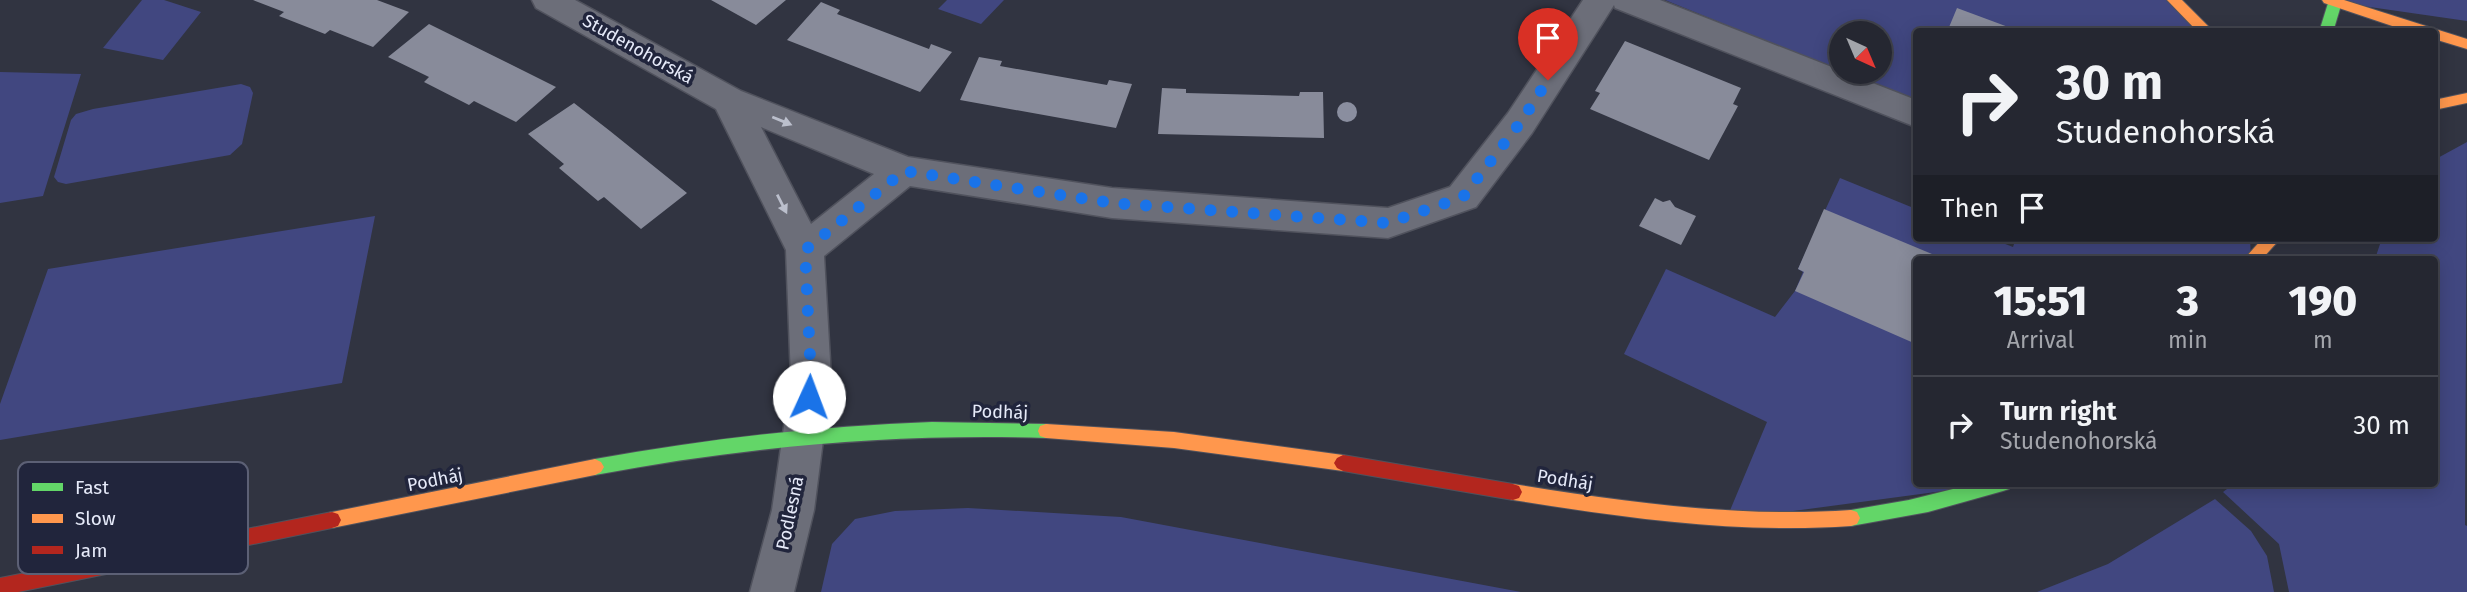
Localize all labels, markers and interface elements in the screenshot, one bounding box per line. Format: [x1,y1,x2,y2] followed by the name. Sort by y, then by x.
[1518,8,1578,80] pin
[579,9,697,89] street label: Studenohorská
[1529,19,1567,57] icon: arrive
[1829,21,1892,84] north arrow
[1829,21,1892,84] map controls
[2056,53,2163,112] text: 30 m
[1941,56,2032,147] icon: right
[2056,113,2275,151] text: Studenohorská
[772,116,793,127] one-way arrow
[2013,189,2051,227] icon: arrive
[1941,193,1999,224] text: Then
[776,194,787,214] one-way arrow
[1994,276,2087,326] text: 15:51
[2177,276,2199,326] text: 3
[2288,276,2357,326] text: 190
[2007,326,2074,354] text: Arrival
[2168,326,2208,354] text: min
[2313,326,2333,354] text: m
[772,360,846,434] position arrow
[2000,396,2117,427] text: Turn right
[971,400,1029,424] street label: Podháj
[1941,406,1979,444] icon: right
[2353,410,2410,441] text: 30 m
[2000,427,2158,455] text: Studenohorská
[18,462,248,574] legend
[405,464,465,496] street label: Podháj
[1535,465,1595,495] street label: Podháj
[771,474,809,552] street label: Podlesná
[75,476,109,499] text: Fast
[75,507,116,530] text: Slow
[75,539,107,562] text: Jam

